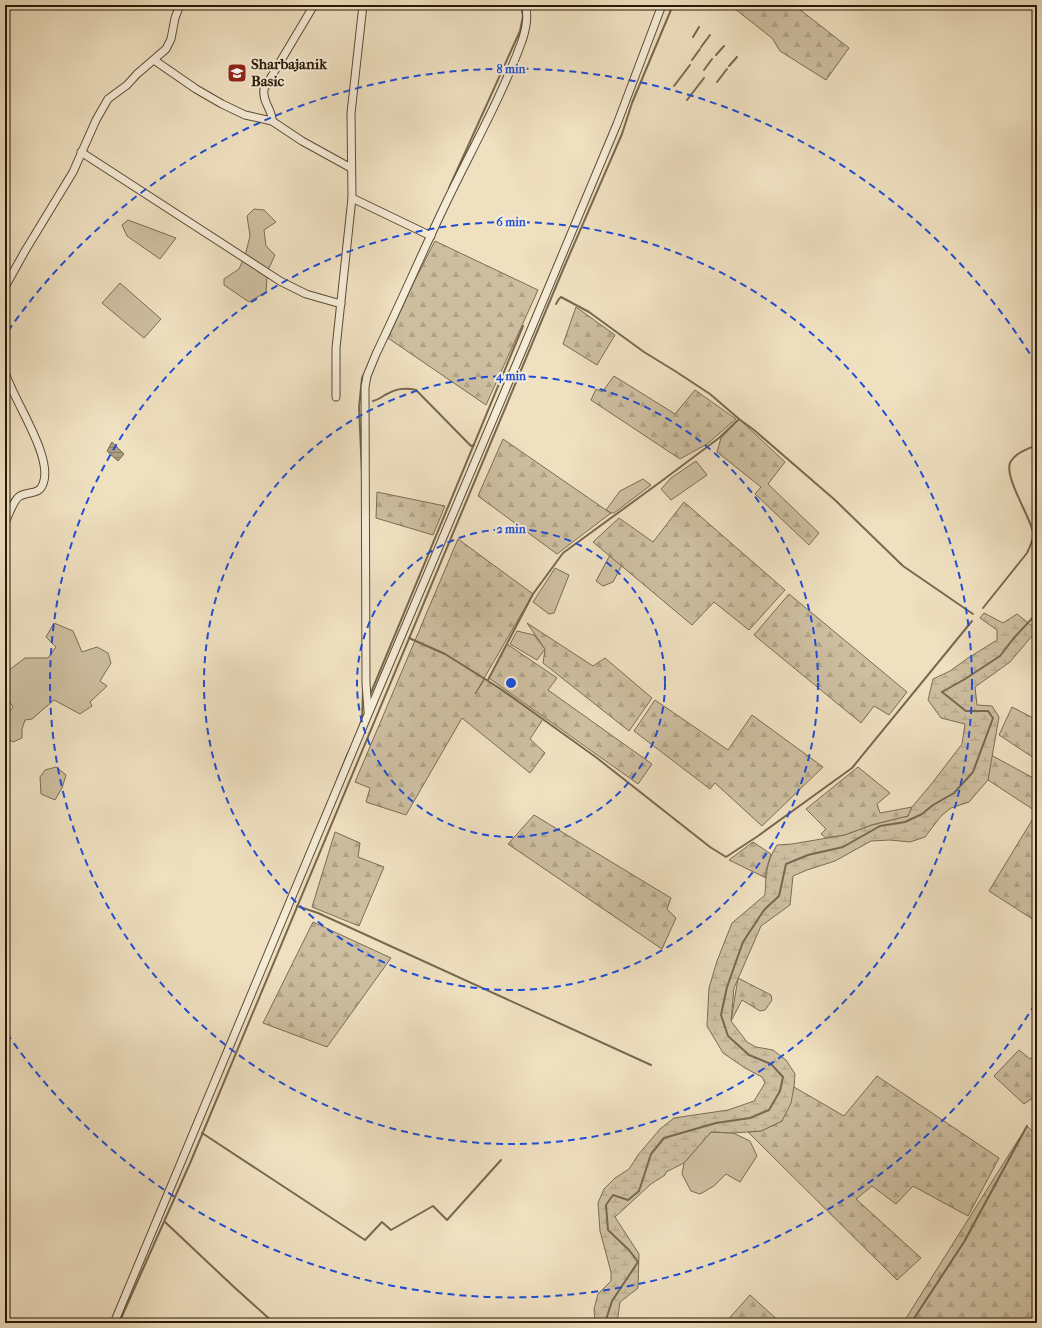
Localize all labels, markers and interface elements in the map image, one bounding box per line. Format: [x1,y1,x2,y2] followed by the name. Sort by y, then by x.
[251,55,328,90] place label: Sharbajanik Basic
[226,62,248,84] school or university icon: Sharbajanik Basic
[496,62,527,76] text: 8 min
[496,215,527,229] text: 6 min
[495,369,527,384] text: 4 min
[496,522,527,536] text: 2 min
[504,676,518,690] centre of rings

